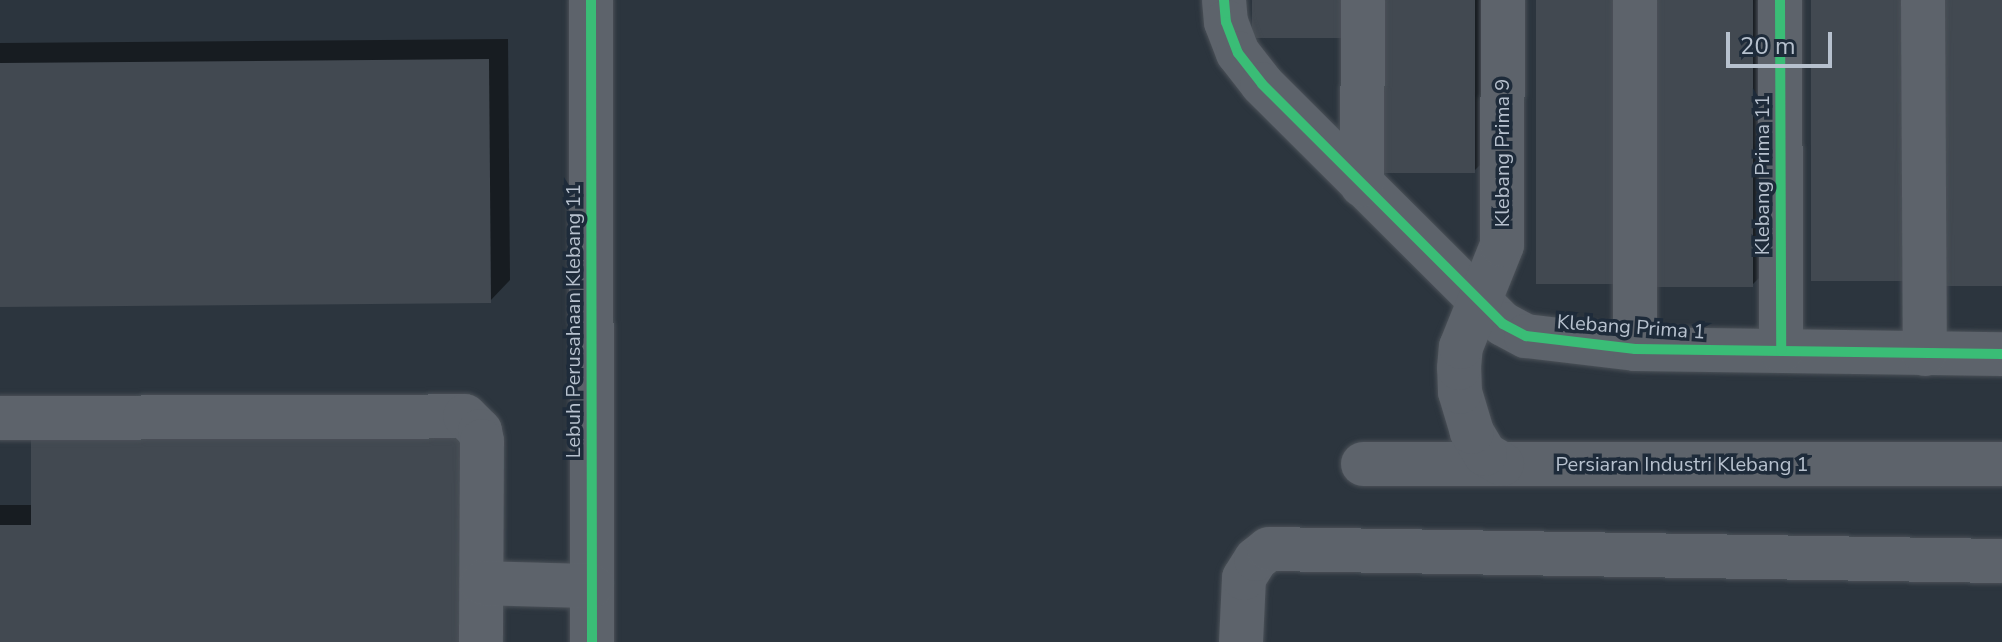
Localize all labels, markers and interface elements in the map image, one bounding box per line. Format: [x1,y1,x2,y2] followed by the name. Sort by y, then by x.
[1730,16,1836,66] scale bar
[1740,30,1796,62] text: 20 m
[1490,79,1514,227] street label: Klebang Prima 9
[1750,95,1774,255] street label: Klebang Prima 11
[561,184,585,458] street label: Lebuh Perusahaan Klebang 11
[1556,310,1706,344] street label: Klebang Prima 1
[1555,452,1809,476] street label: Persiaran Industri Klebang 1

